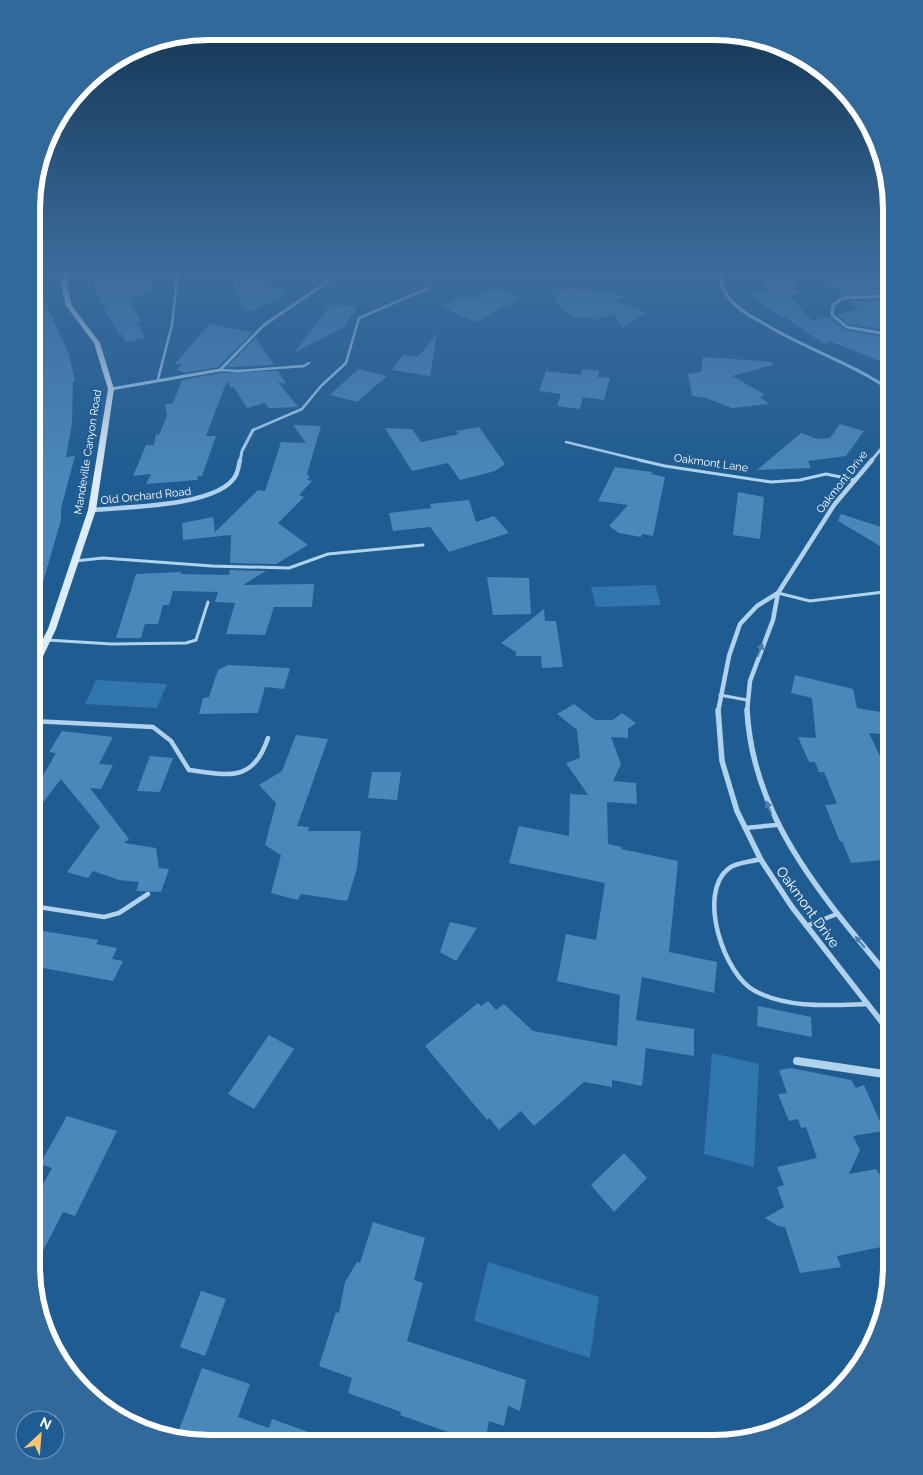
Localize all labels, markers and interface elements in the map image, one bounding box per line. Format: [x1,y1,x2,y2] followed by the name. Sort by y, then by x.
[72,388,104,515] street label: Mandeville Canyon Road
[814,448,871,516] street label: Oakmont Drive
[673,451,749,475] street label: Oakmont Lane
[100,485,192,507] street label: Old Orchard Road
[757,643,765,657] one-way arrow
[765,800,772,815] one-way arrow
[773,863,843,951] street label: Oakmont Drive
[854,936,866,948] one-way arrow
[15,1410,65,1460] north arrow
[37,1414,54,1433] text: N

